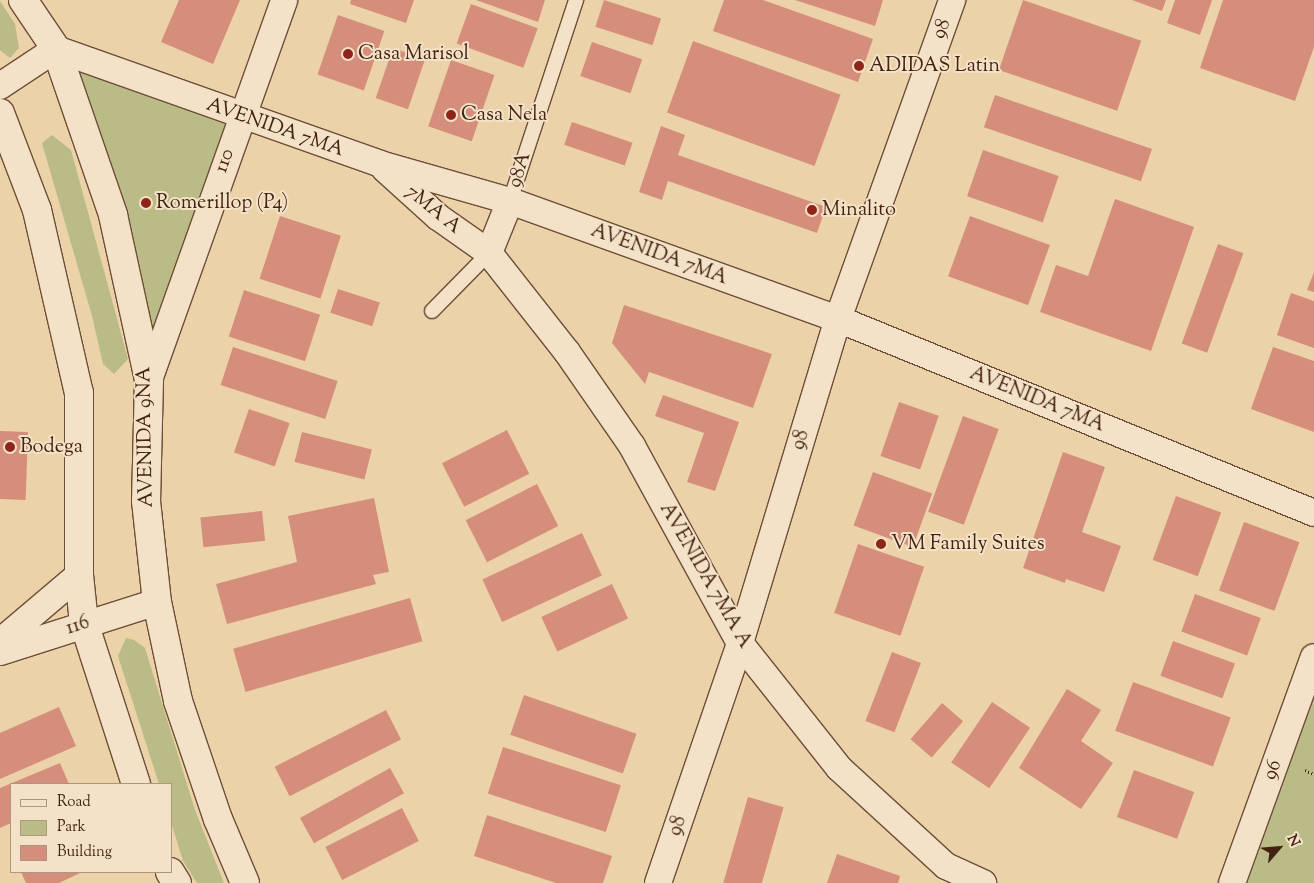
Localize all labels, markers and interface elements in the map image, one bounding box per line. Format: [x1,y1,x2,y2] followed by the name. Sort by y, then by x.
[927,16,957,42] street label: 98
[358,42,469,66] place label: Casa Marisol
[342,48,354,60] marker: Casa Marisol
[869,54,1000,78] place label: ADIDAS Latin
[853,60,865,72] marker: ADIDAS Latin
[203,93,347,163] street label: AVENIDA 7MA
[461,103,547,127] place label: Casa Nela
[445,109,457,121] marker: Casa Nela
[210,146,240,176] street label: 110
[503,149,537,191] street label: 98A
[400,180,466,240] street label: 7MA A
[156,191,288,215] place label: Romerillop (P4)
[140,197,152,209] marker: Romerillop (P4)
[822,198,896,222] place label: Minalito
[806,204,818,216] marker: Minalito
[587,219,731,291] street label: AVENIDA 7MA
[966,362,1108,438] street label: AVENIDA 7MA
[133,366,159,508] street label: AVENIDA 9NA
[787,427,815,453] street label: 98
[20,435,83,459] place label: Bodega
[4,441,16,453] marker: Bodega
[654,499,756,653] street label: AVENIDA 7MA A
[891,532,1045,556] place label: VM Family Suites
[875,538,887,550] marker: VM Family Suites
[63,611,93,641] street label: 116
[1258,757,1288,783] street label: 96
[10,783,172,873] legend
[57,792,91,813] text: Road
[663,813,693,839] street label: 98
[57,817,86,838] text: Park
[1254,823,1304,873] north arrow
[1281,832,1304,851] text: N
[57,842,112,863] text: Building

